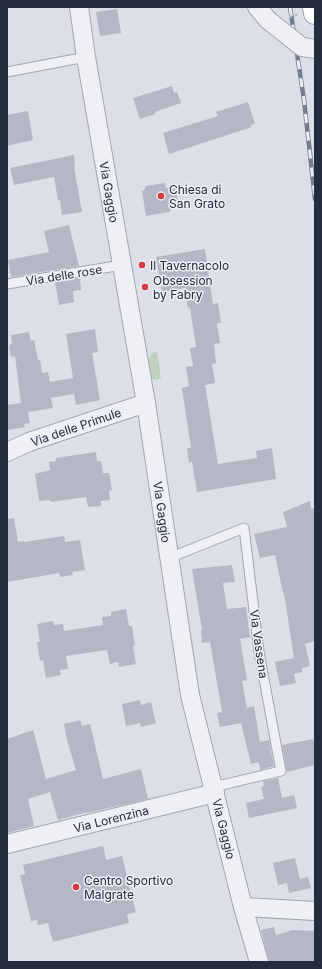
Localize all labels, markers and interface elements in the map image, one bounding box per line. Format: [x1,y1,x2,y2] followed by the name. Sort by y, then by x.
[96,160,122,224] street label: Via Gaggio
[169,182,225,211] place label: Chiesa di San Grato
[156,191,166,201] marker: Chiesa di San Grato
[150,258,229,273] place label: Il Tavernacolo
[137,260,147,270] marker: Il Tavernacolo
[25,262,103,288] street label: Via delle rose
[153,273,213,302] place label: Obsession by Fabry
[140,282,150,292] marker: Obsession by Fabry
[29,405,123,449] street label: Via delle Primule
[150,480,174,544] street label: Via Gaggio
[247,609,271,679] street label: Via Vassena
[209,797,239,861] street label: Via Gaggio
[72,802,150,836] street label: Via Lorenzina
[84,873,173,902] place label: Centro Sportivo Malgrate
[71,882,81,892] marker: Centro Sportivo Malgrate

